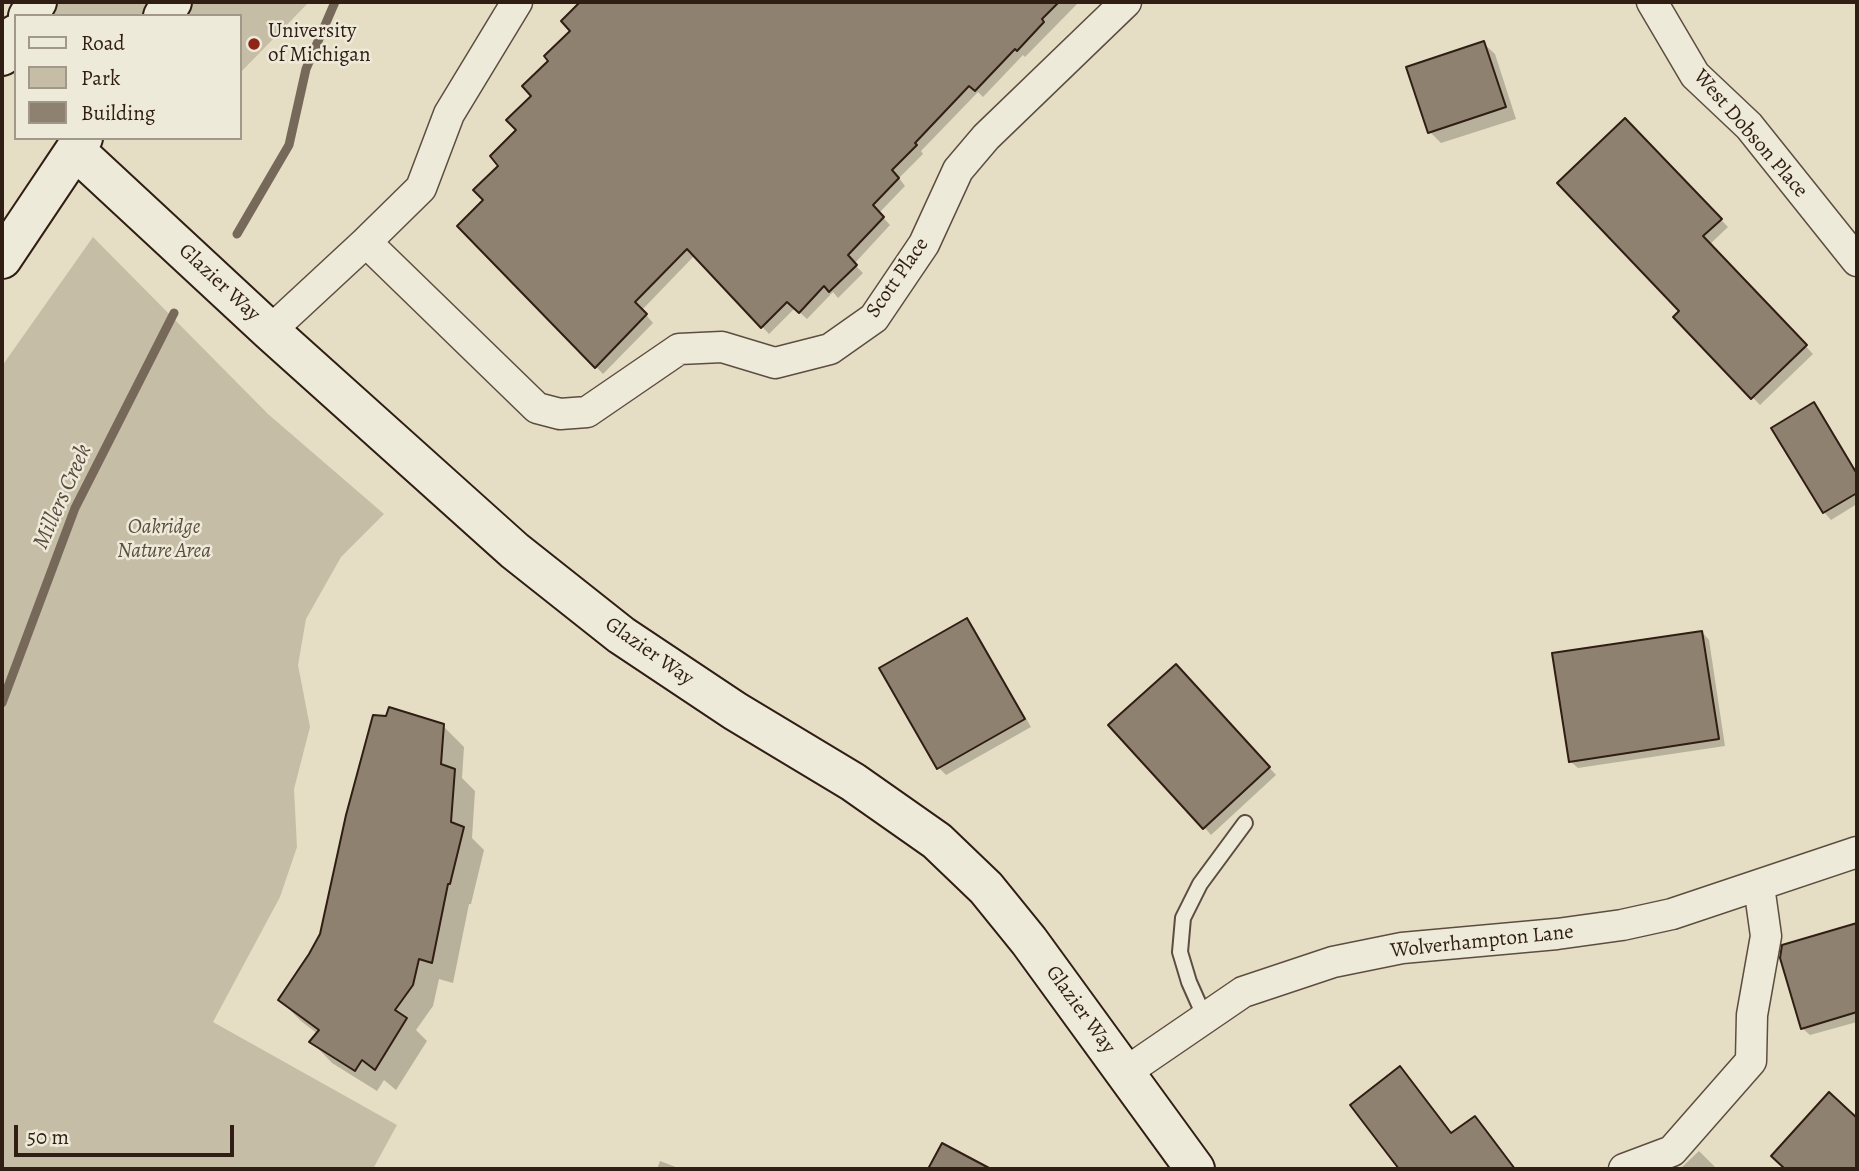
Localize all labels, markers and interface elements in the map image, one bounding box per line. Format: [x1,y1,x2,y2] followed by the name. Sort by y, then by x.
[14,14,242,140] legend
[268,19,371,69] place label: University of Michigan
[81,29,125,57] text: Road
[246,36,262,52] marker: University of Michigan
[81,64,120,92] text: Park
[1687,65,1813,203] street label: West Dobson Place
[81,99,155,127] text: Building
[861,233,935,323] street label: Scott Place
[173,239,265,327] street label: Glazier Way
[28,440,98,554] water label: Millers Creek
[117,515,211,565] park label: Oakridge Nature Area
[600,612,698,692] street label: Glazier Way
[1389,920,1575,964] street label: Wolverhampton Lane
[1040,961,1120,1059] street label: Glazier Way
[18,1112,238,1156] scale bar
[27,1123,69,1151] text: 50 m

